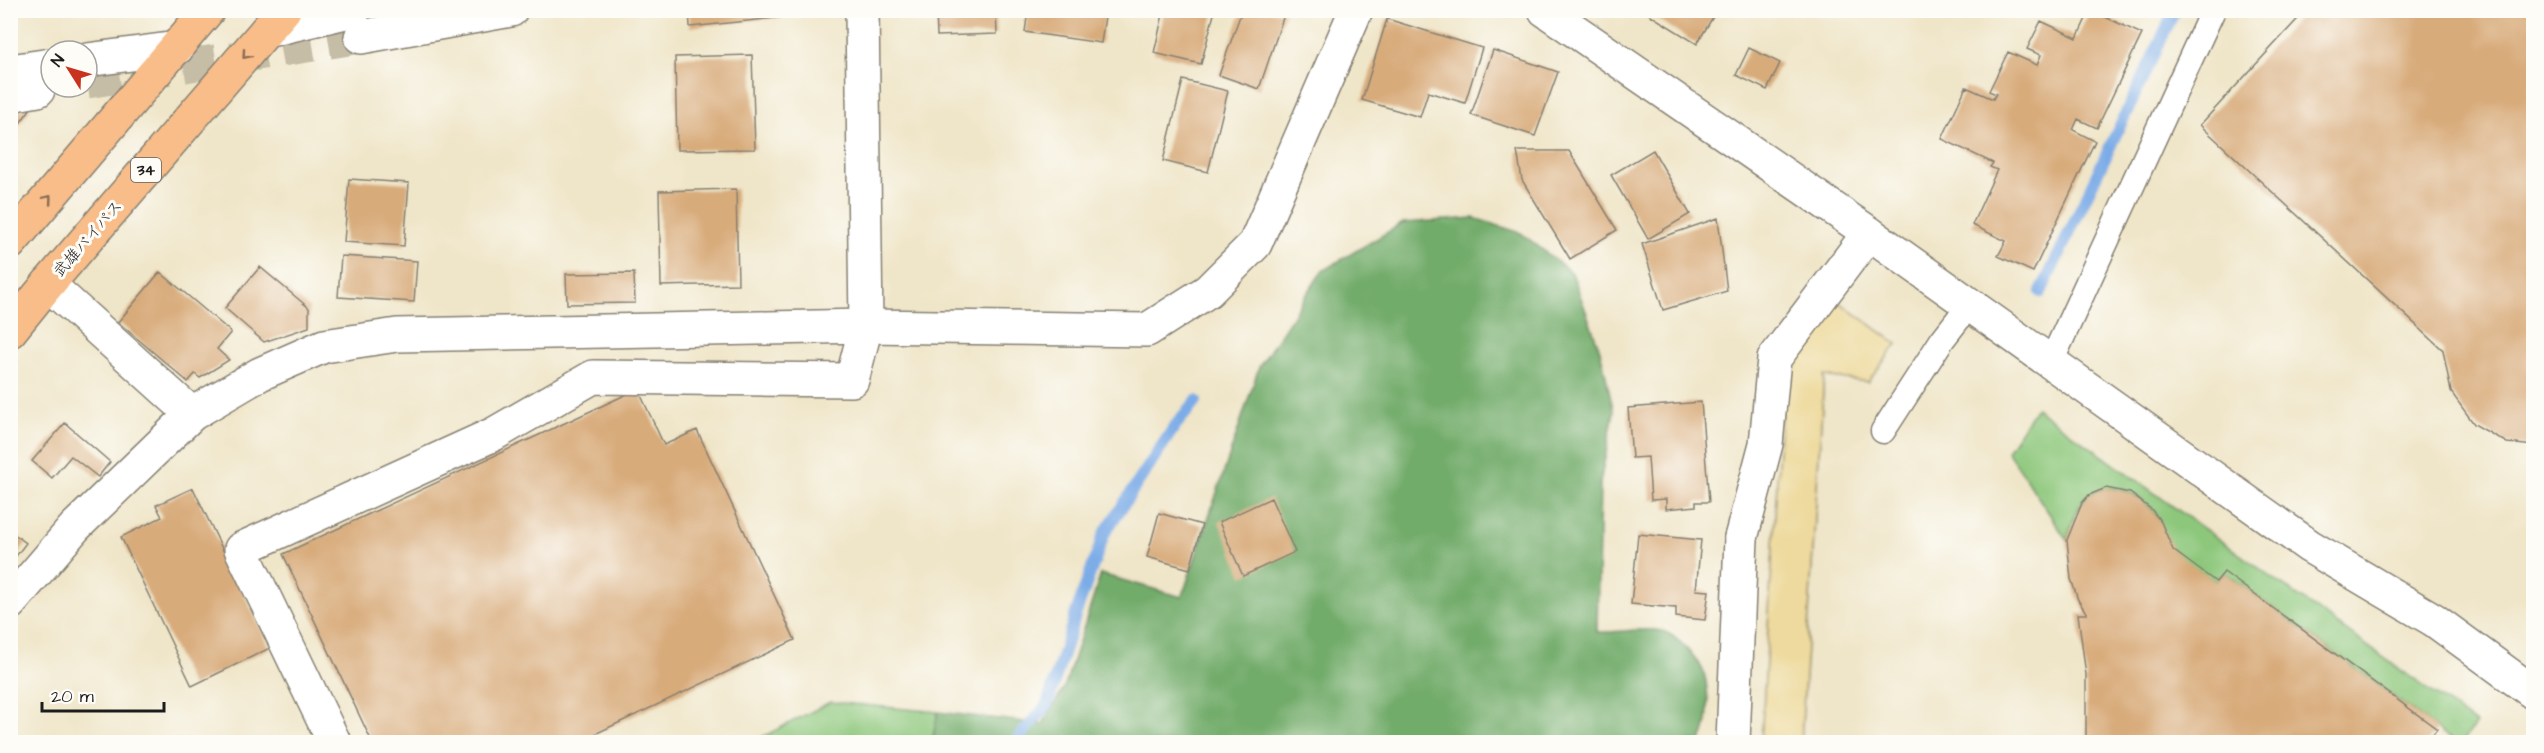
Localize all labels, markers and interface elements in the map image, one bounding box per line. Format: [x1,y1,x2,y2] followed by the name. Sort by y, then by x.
[39,39,99,99] north arrow
[242,48,253,59] one-way arrow
[46,50,70,71] text: N
[131,158,161,182] road number: 34
[41,195,52,206] one-way arrow
[48,195,127,282] street label: 武雄バイパス
[42,675,164,713] scale bar
[51,684,94,709] text: 20 m

